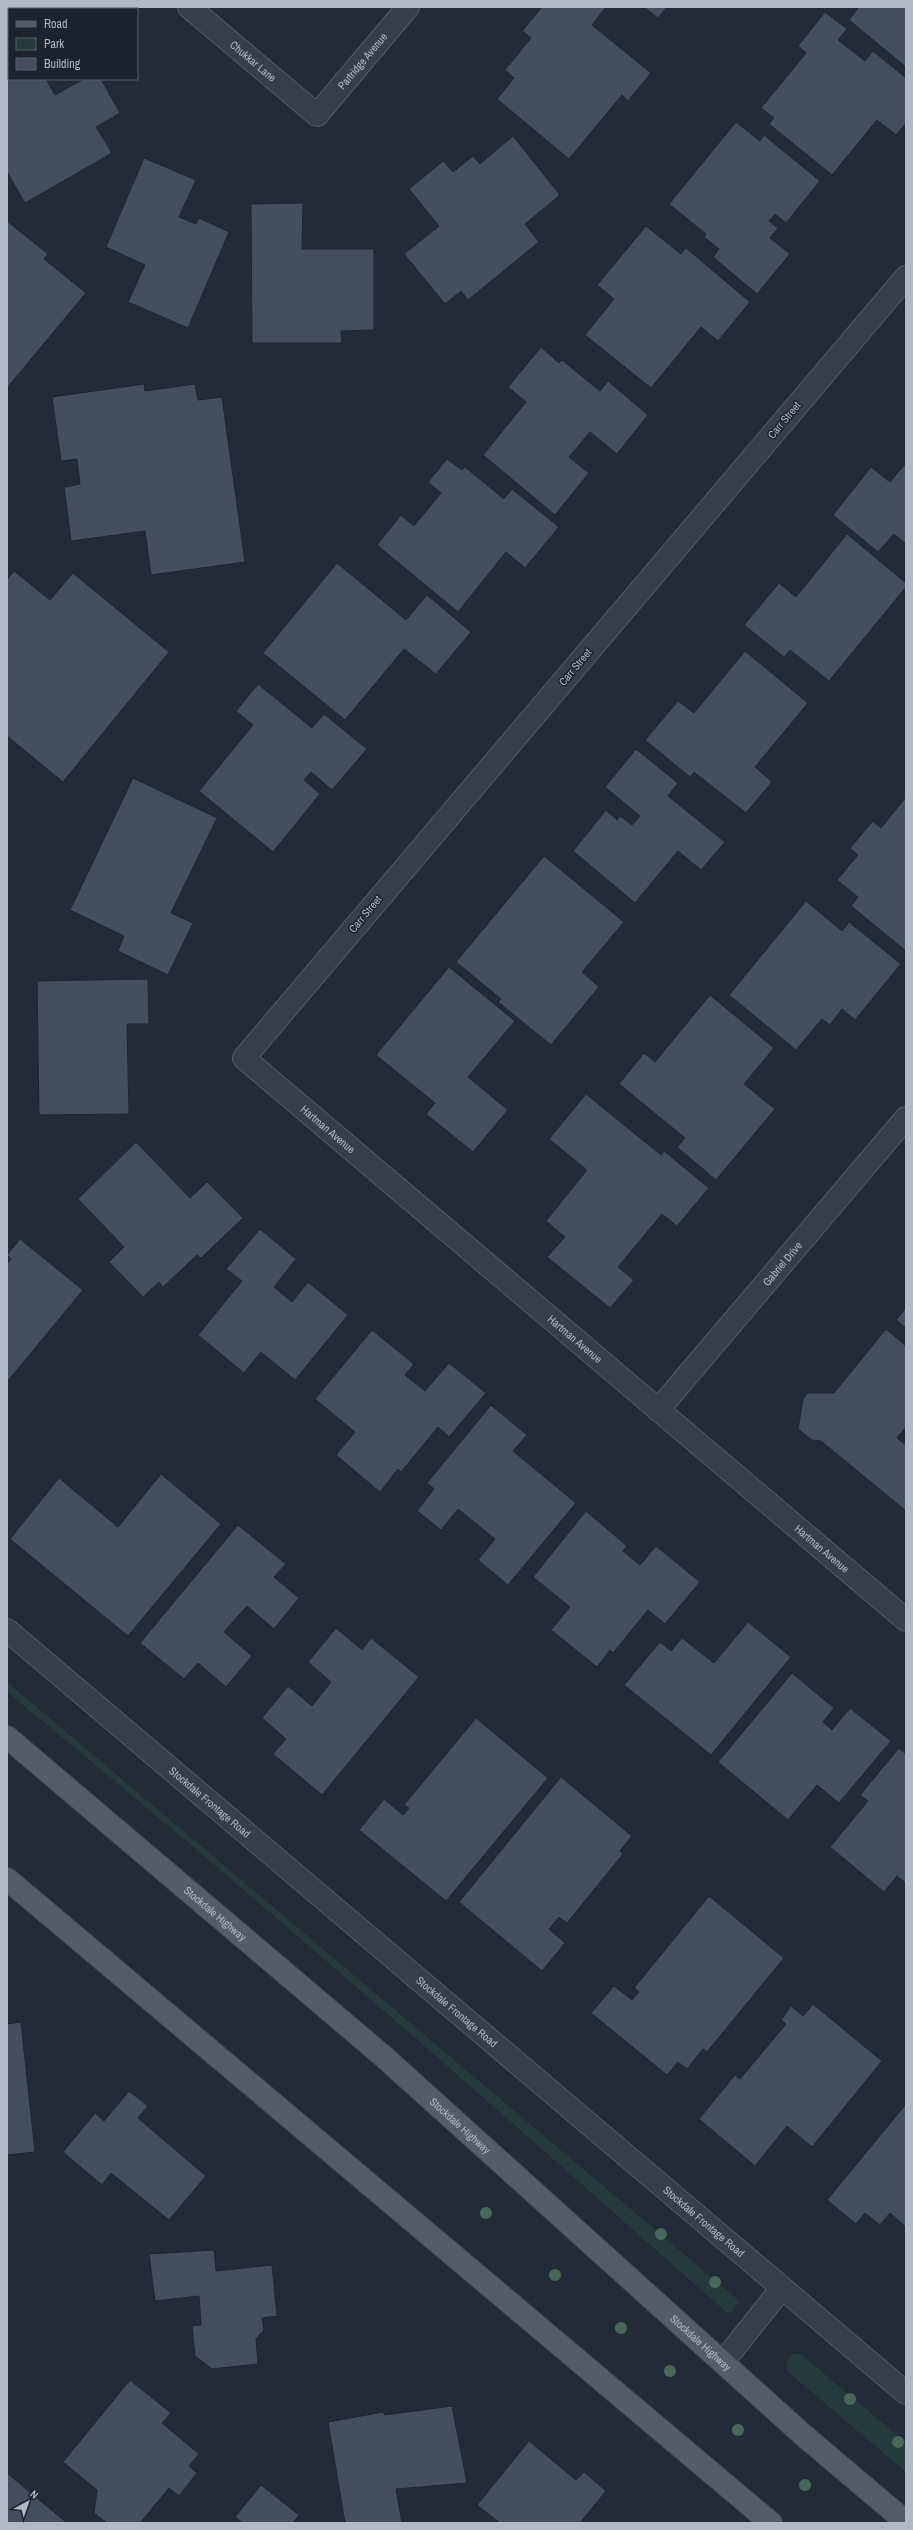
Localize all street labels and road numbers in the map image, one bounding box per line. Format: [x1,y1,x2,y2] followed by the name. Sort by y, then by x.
[335,30,390,92] street label: Partridge Avenue
[227,38,279,85] street label: Chukkar Lane
[764,398,804,441] street label: Carr Street
[555,645,595,688] street label: Carr Street
[345,892,385,935] street label: Carr Street
[298,1102,358,1156] street label: Hartman Avenue
[760,1239,805,1289] street label: Gabriel Drive
[545,1312,605,1366] street label: Hartman Avenue
[792,1522,852,1576] street label: Hartman Avenue
[166,1764,253,1841] street label: Stockdale Frontage Road
[181,1883,250,1944] street label: Stockdale Highway
[413,1973,500,2050] street label: Stockdale Frontage Road
[427,2094,494,2157] street label: Stockdale Highway
[660,2183,747,2260] street label: Stockdale Frontage Road
[667,2312,735,2374] street label: Stockdale Highway

